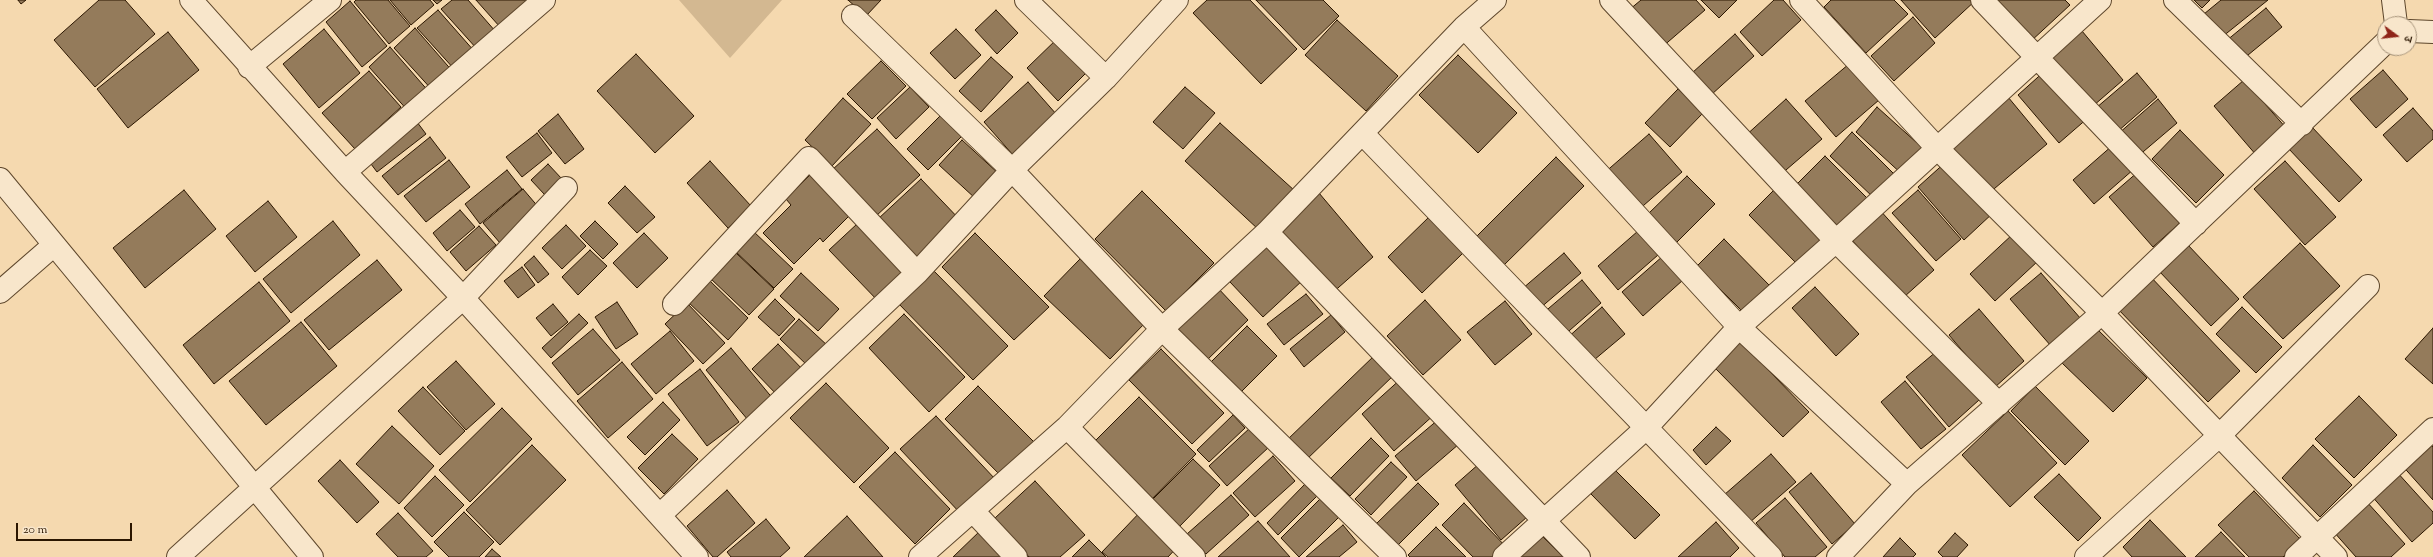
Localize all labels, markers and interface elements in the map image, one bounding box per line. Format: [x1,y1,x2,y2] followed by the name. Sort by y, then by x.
[2377,16,2417,56] north arrow
[2399,34,2416,44] text: उ
[18,515,134,541] scale bar
[23,521,47,539] text: 20 m

